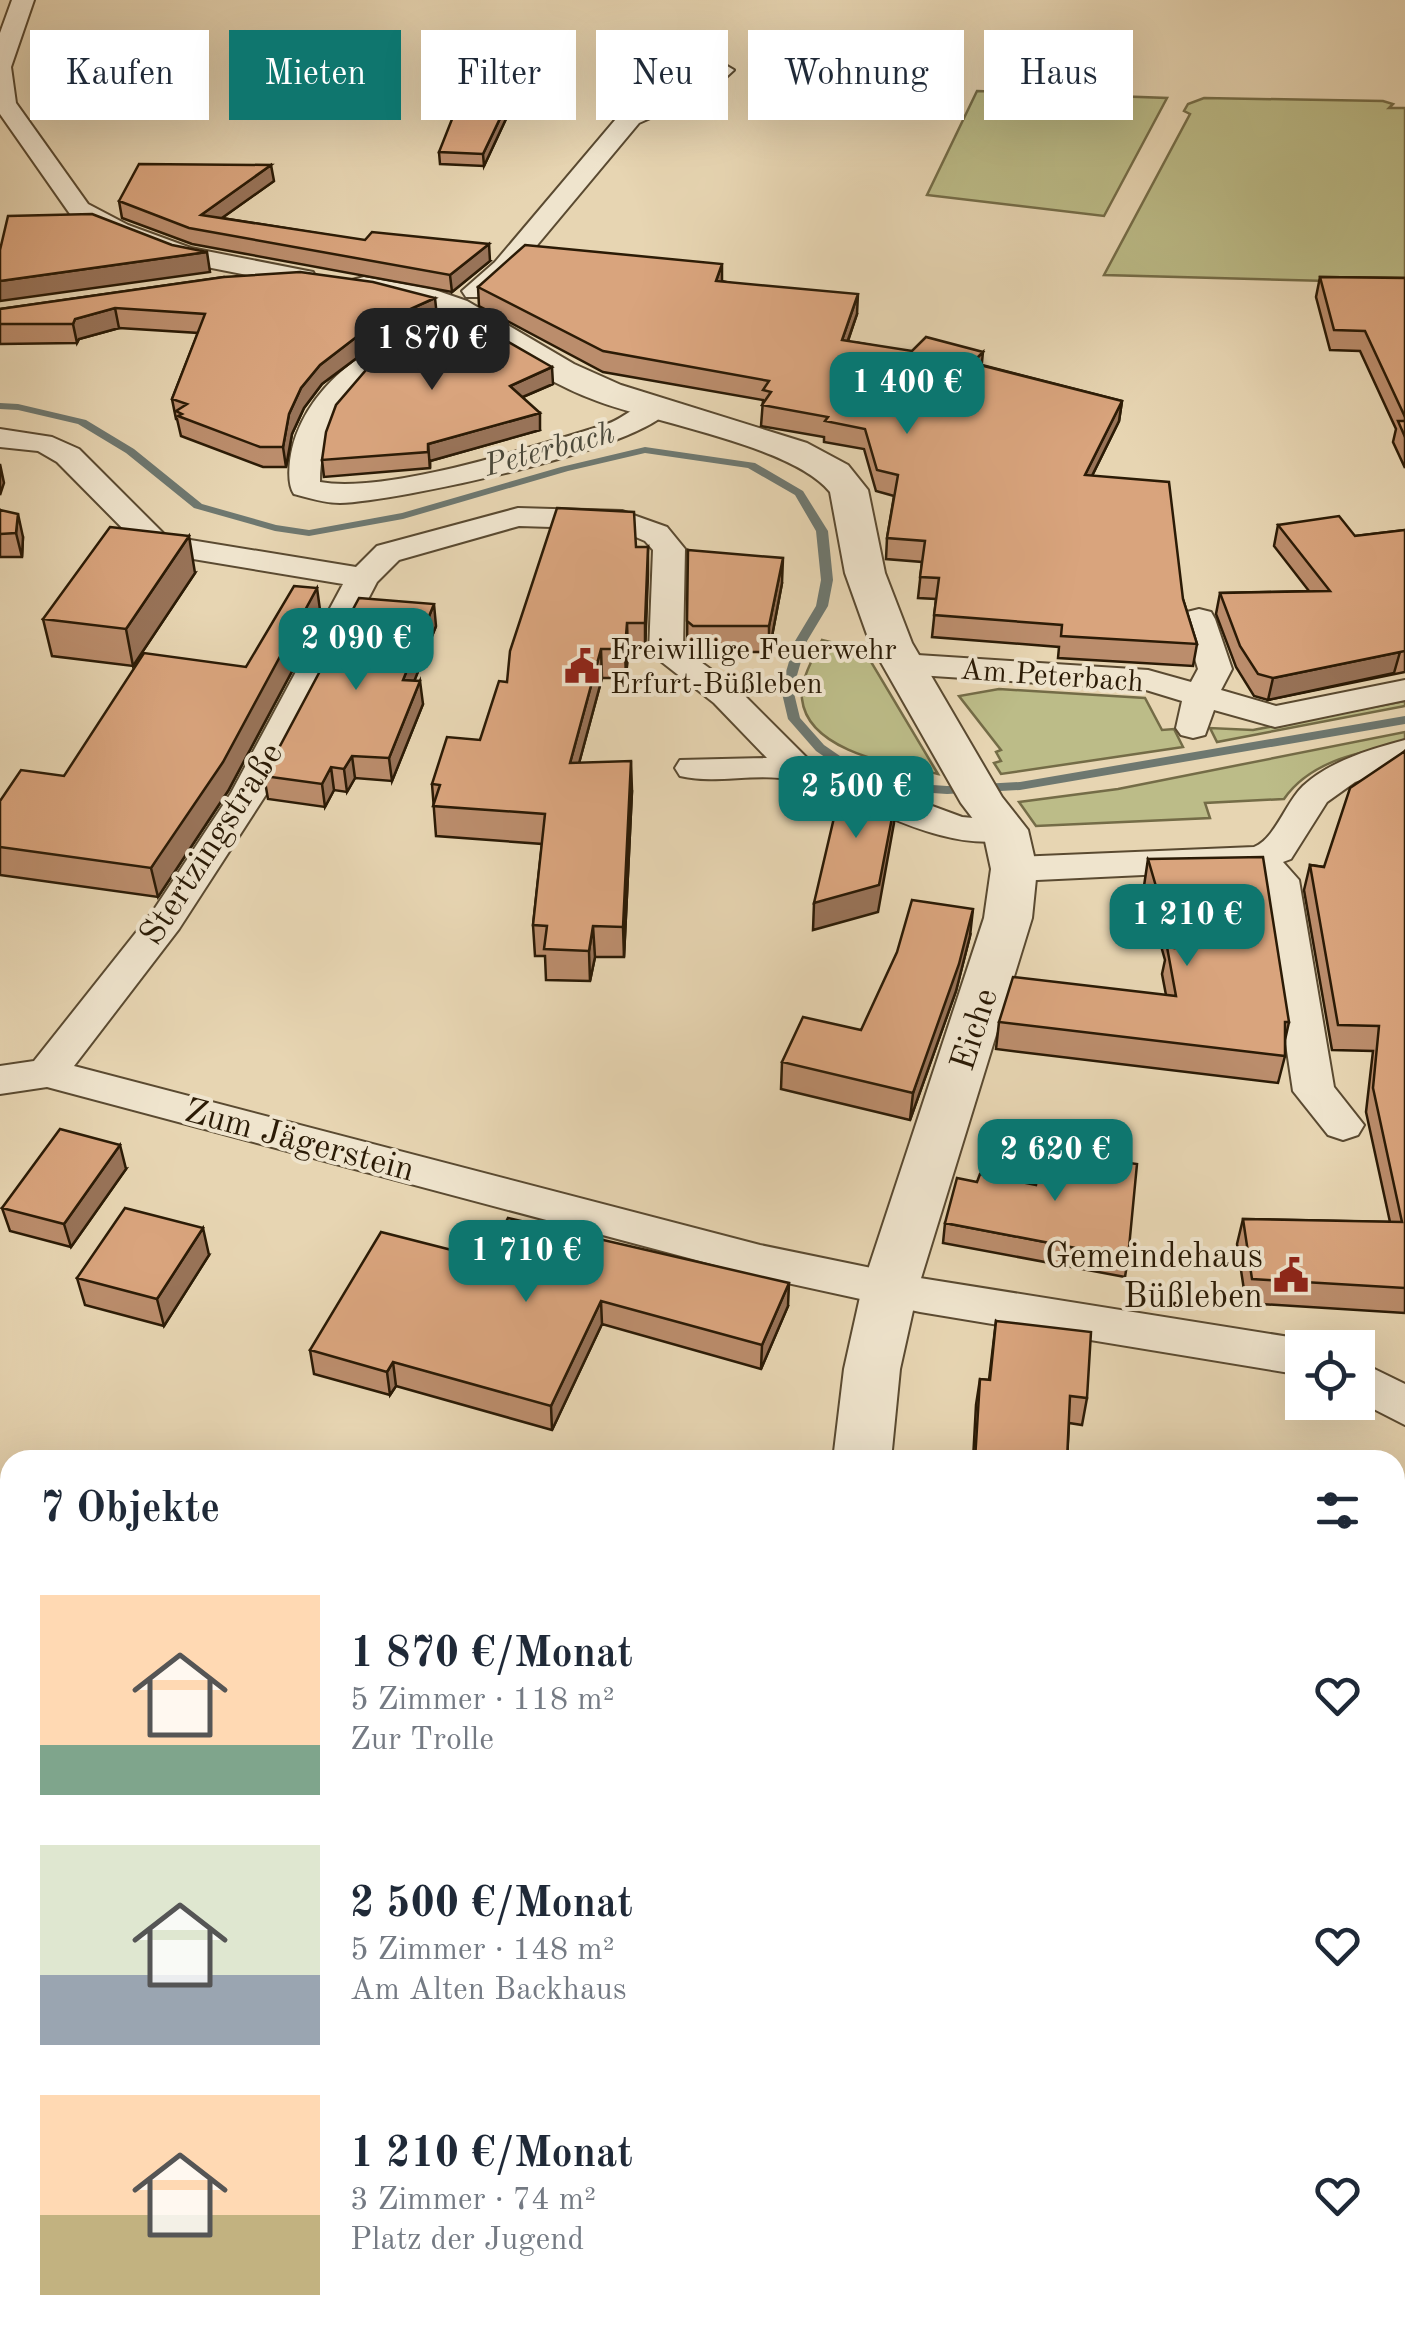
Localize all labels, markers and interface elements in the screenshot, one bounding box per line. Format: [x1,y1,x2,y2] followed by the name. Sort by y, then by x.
[30,30,209,120] chip: Kaufen
[229,30,401,120] chip: Mieten
[421,30,576,120] chip: Filter
[596,30,728,120] chip: Neu
[748,30,964,120] chip: Wohnung
[984,30,1133,120] chip: Haus
[340,308,524,393] pin: 1 870 €
[377,324,487,356] text: 1 870 €
[815,352,999,437] pin: 1 400 €
[852,368,962,400] text: 1 400 €
[480,418,618,484] water label: Peterbach
[264,608,448,693] pin: 2 090 €
[301,624,411,656] text: 2 090 €
[610,636,897,700] place label: Freiwillige Feuerwehr Erfurt-Büßleben
[563,647,601,685] public building icon: Freiwillige Feuerwehr Erfurt-Büßleben
[959,656,1145,698] street label: Am Peterbach
[134,737,290,952] street label: Stertzingstraße
[764,756,948,841] pin: 2 500 €
[801,772,911,804] text: 2 500 €
[1095,884,1279,969] pin: 1 210 €
[1132,900,1242,932] text: 1 210 €
[946,984,1005,1075] street label: Eiche
[181,1094,418,1189] street label: Zum Jägerstein
[963,1119,1147,1204] pin: 2 620 €
[1000,1135,1110,1167] text: 2 620 €
[434,1220,618,1305] pin: 1 710 €
[471,1236,581,1268] text: 1 710 €
[1045,1240,1263,1315] place label: Gemeindehaus Büßleben
[1272,1256,1310,1294] public building icon: Gemeindehaus Büßleben
[1285,1330,1375,1420] map controls
[1285,1330,1375,1420] button: locate
[1310,1483,1365,1538] icon: filters
[40,1489,220,1531] text: 7 Objekte
[350,1634,633,1676] text: 1 870 €/Monat
[120,1635,240,1755] icon: home
[1310,1668,1365,1723] icon: heart
[350,1685,615,1717] text: 5 Zimmer · 118 m²
[350,1725,494,1757] text: Zur Trolle
[350,1884,633,1926] text: 2 500 €/Monat
[120,1885,240,2005] icon: home
[1310,1918,1365,1973] icon: heart
[350,1935,615,1967] text: 5 Zimmer · 148 m²
[350,1975,627,2007] text: Am Alten Backhaus
[350,2134,633,2176] text: 1 210 €/Monat
[120,2135,240,2255] icon: home
[1310,2168,1365,2223] icon: heart
[350,2185,596,2217] text: 3 Zimmer · 74 m²
[350,2225,584,2257] text: Platz der Jugend

